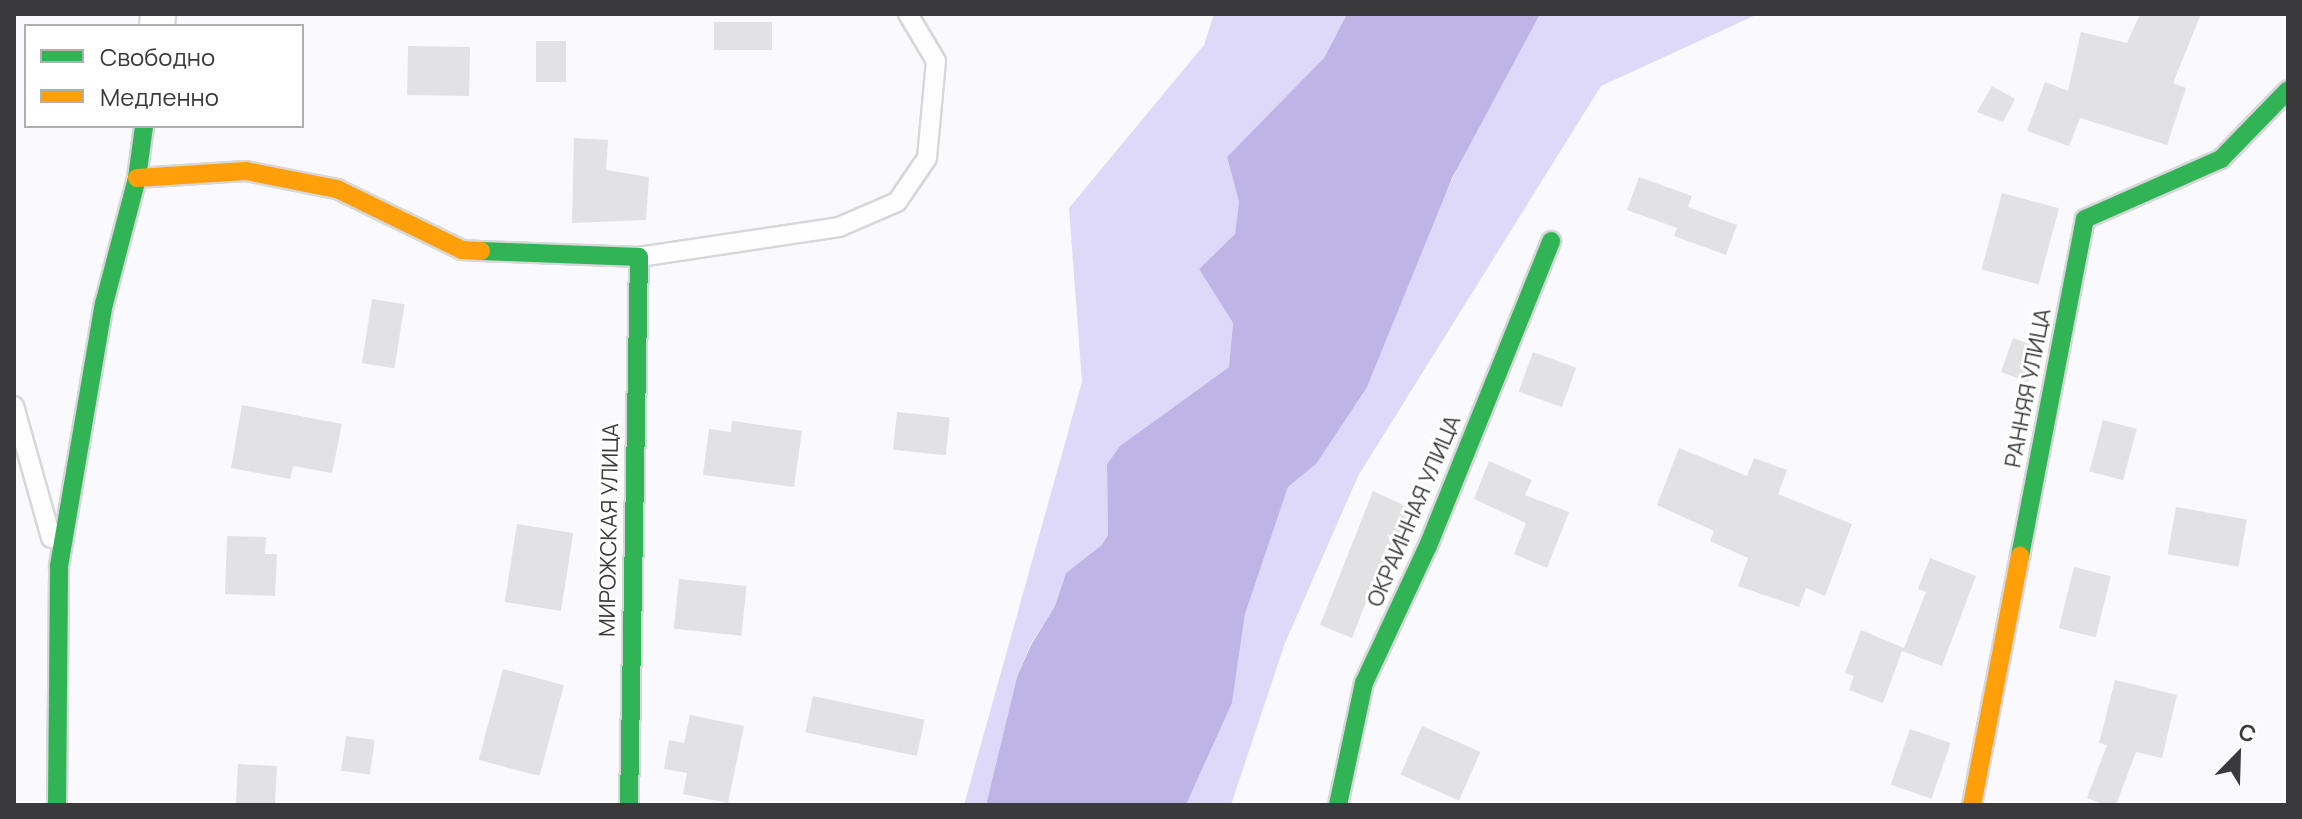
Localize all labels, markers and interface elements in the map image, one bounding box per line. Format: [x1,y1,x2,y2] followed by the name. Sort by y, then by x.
[24,24,304,128] legend
[100,40,215,73] text: Свободно
[100,80,219,113] text: Медленно
[2000,306,2056,470] street label: РАННЯЯ УЛИЦА
[1362,411,1466,611] street label: ОКРАИННАЯ УЛИЦА
[594,423,624,637] street label: МИРОЖСКАЯ УЛИЦА
[2198,715,2278,795] north arrow
[2234,716,2261,750] text: С

